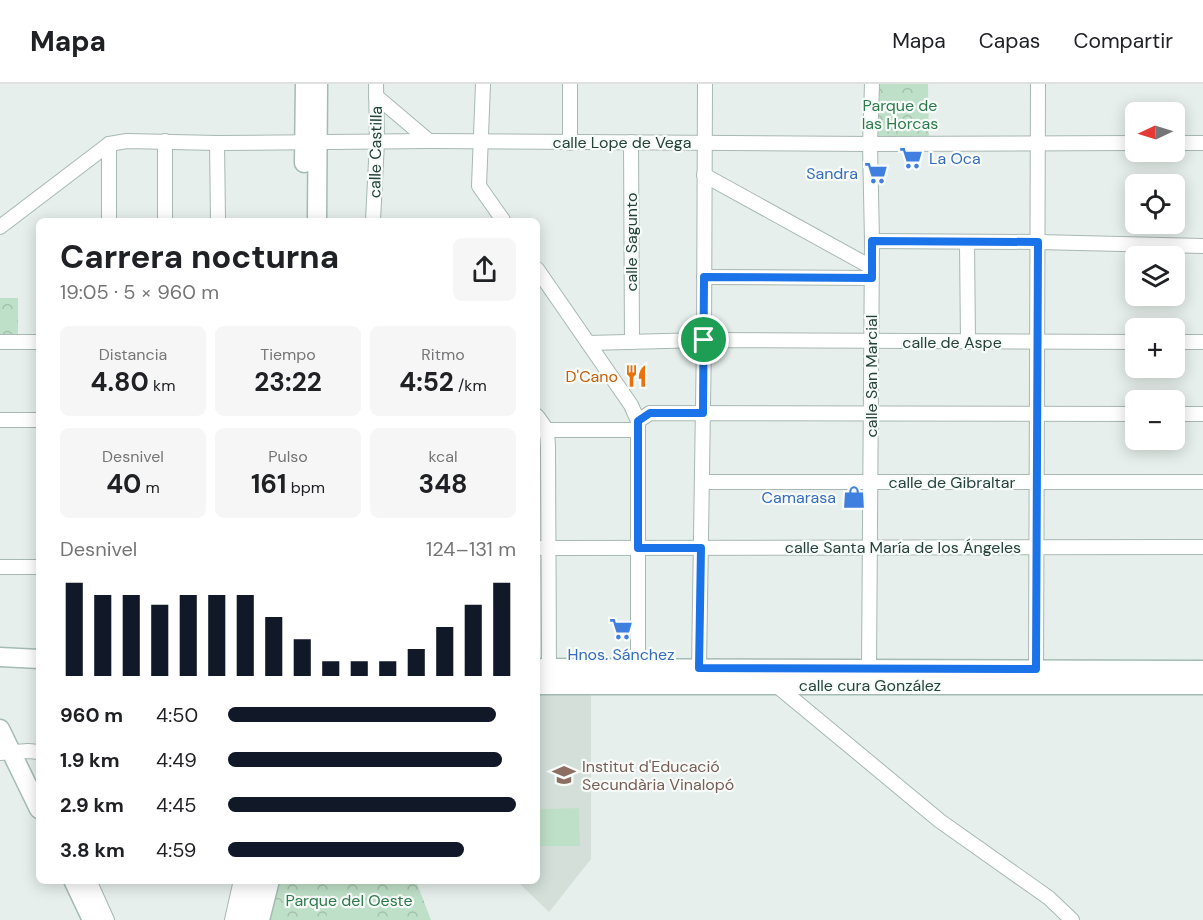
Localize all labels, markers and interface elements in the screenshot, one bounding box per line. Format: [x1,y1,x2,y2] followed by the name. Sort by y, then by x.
[30,23,106,60] text: Mapa
[892,27,946,55] text: Mapa
[979,27,1040,55] text: Capas
[1073,27,1173,55] text: Compartir
[862,95,938,134] park label: Parque de las Horcas
[1125,102,1185,162] north arrow
[1125,102,1185,450] map controls
[364,106,387,198] street label: calle Castilla
[553,132,692,153] street label: calle Lope de Vega
[898,145,924,171] supermarket icon: La Oca
[929,148,981,169] place label: La Oca
[863,160,889,186] supermarket icon: Sandra
[806,163,858,184] place label: Sandra
[1125,174,1185,234] button: locate
[621,192,642,292] street label: calle Sagunto
[60,235,339,278] text: Carrera nocturna
[453,238,516,301] button: share
[1125,246,1185,306] button: layers
[60,279,219,305] text: 19:05 · 5 × 960 m
[678,314,729,365] pin
[861,315,882,437] street label: calle San Marcial
[1125,318,1185,378] button: +
[687,323,720,356] icon: arrive
[902,332,1002,353] street label: calle de Aspe
[99,344,167,365] text: Distancia
[260,344,316,365] text: Tiempo
[421,344,465,365] text: Ritmo
[623,363,649,389] restaurant icon: D'Cano
[91,365,149,399] text: 4.80
[254,365,322,399] text: 23:22
[399,365,454,399] text: 4:52
[566,366,618,387] place label: D'Cano
[149,375,175,396] text: km
[454,375,487,396] text: /km
[1125,390,1185,450] button: −
[102,446,164,467] text: Desnivel
[268,446,308,467] text: Pulso
[429,446,457,467] text: kcal
[106,467,141,501] text: 40
[251,467,286,501] text: 161
[418,467,468,501] text: 348
[889,472,1015,493] street label: calle de Gibraltar
[141,477,160,498] text: m
[286,477,325,498] text: bpm
[841,484,867,510] shop icon: Camarasa
[762,487,836,508] place label: Camarasa
[60,536,137,562] text: Desnivel
[426,536,516,562] text: 124–131 m
[785,537,1021,558] street label: calle Santa María de los Ángeles
[608,616,634,642] supermarket icon: Hnos. Sánchez
[568,644,674,665] place label: Hnos. Sánchez
[799,675,941,696] street label: calle cura González
[60,702,123,728] text: 960 m
[156,702,198,728] text: 4:50
[60,747,120,773] text: 1.9 km
[156,747,197,773] text: 4:49
[582,756,734,795] place label: Institut d'Educació Secundària Vinalopó
[551,762,577,788] school or university icon: Institut d'Educació Secundària Vinalopó
[60,792,124,818] text: 2.9 km
[156,792,197,818] text: 4:45
[60,837,125,863] text: 3.8 km
[156,837,196,863] text: 4:59
[285,890,413,911] park label: Parque del Oeste

